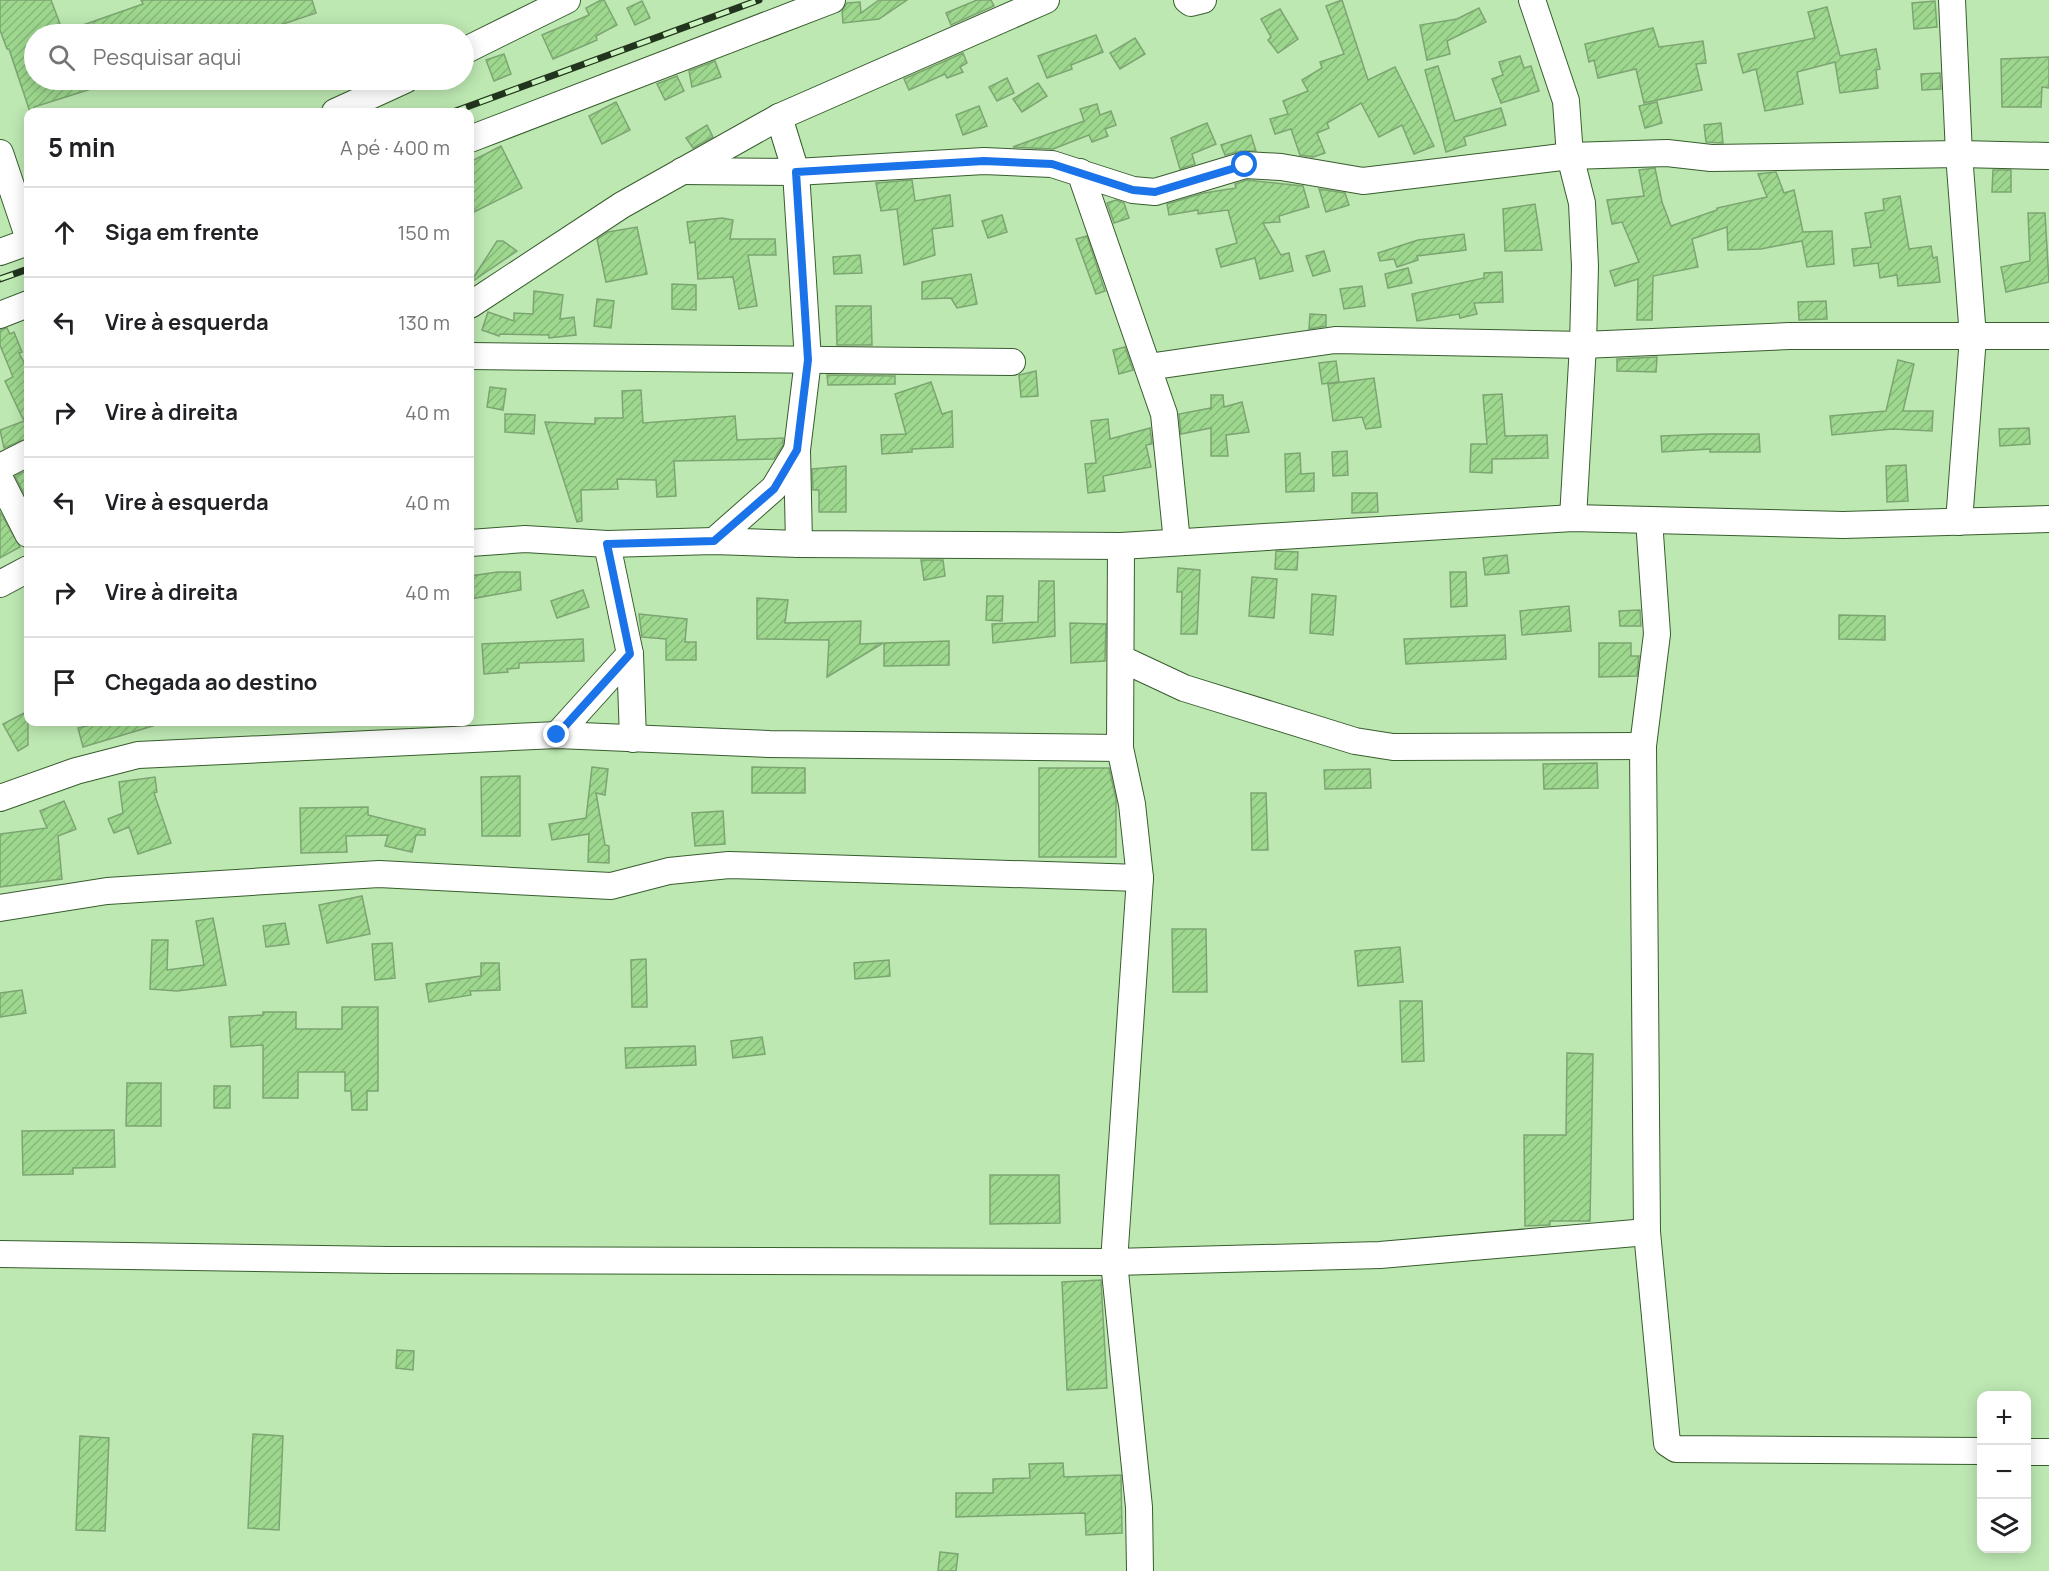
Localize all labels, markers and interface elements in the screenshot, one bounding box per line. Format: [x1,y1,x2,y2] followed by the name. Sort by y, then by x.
[24,24,474,90] search box
[45,41,78,74] icon: search
[93,42,241,72] text: Pesquisar aqui
[48,129,115,165] text: 5 min
[340,134,450,161] text: A pé · 400 m
[1231,151,1257,177] route start
[48,216,81,249] icon: ahead
[105,217,259,247] text: Siga em frente
[397,219,450,246] text: 150 m
[48,306,81,339] icon: left
[105,307,269,337] text: Vire à esquerda
[398,309,450,336] text: 130 m
[48,396,81,429] icon: right
[105,397,238,427] text: Vire à direita
[405,399,450,426] text: 40 m
[48,486,81,519] icon: left
[105,487,269,517] text: Vire à esquerda
[405,489,450,516] text: 40 m
[48,576,81,609] icon: right
[105,577,238,607] text: Vire à direita
[405,579,450,606] text: 40 m
[48,666,81,699] icon: arrive
[105,667,317,697] text: Chegada ao destino
[543,721,569,747] route end
[1977,1391,2031,1553] map controls
[1977,1391,2031,1445] button: +
[1977,1445,2031,1499] button: −
[1977,1499,2031,1553] button: layers

